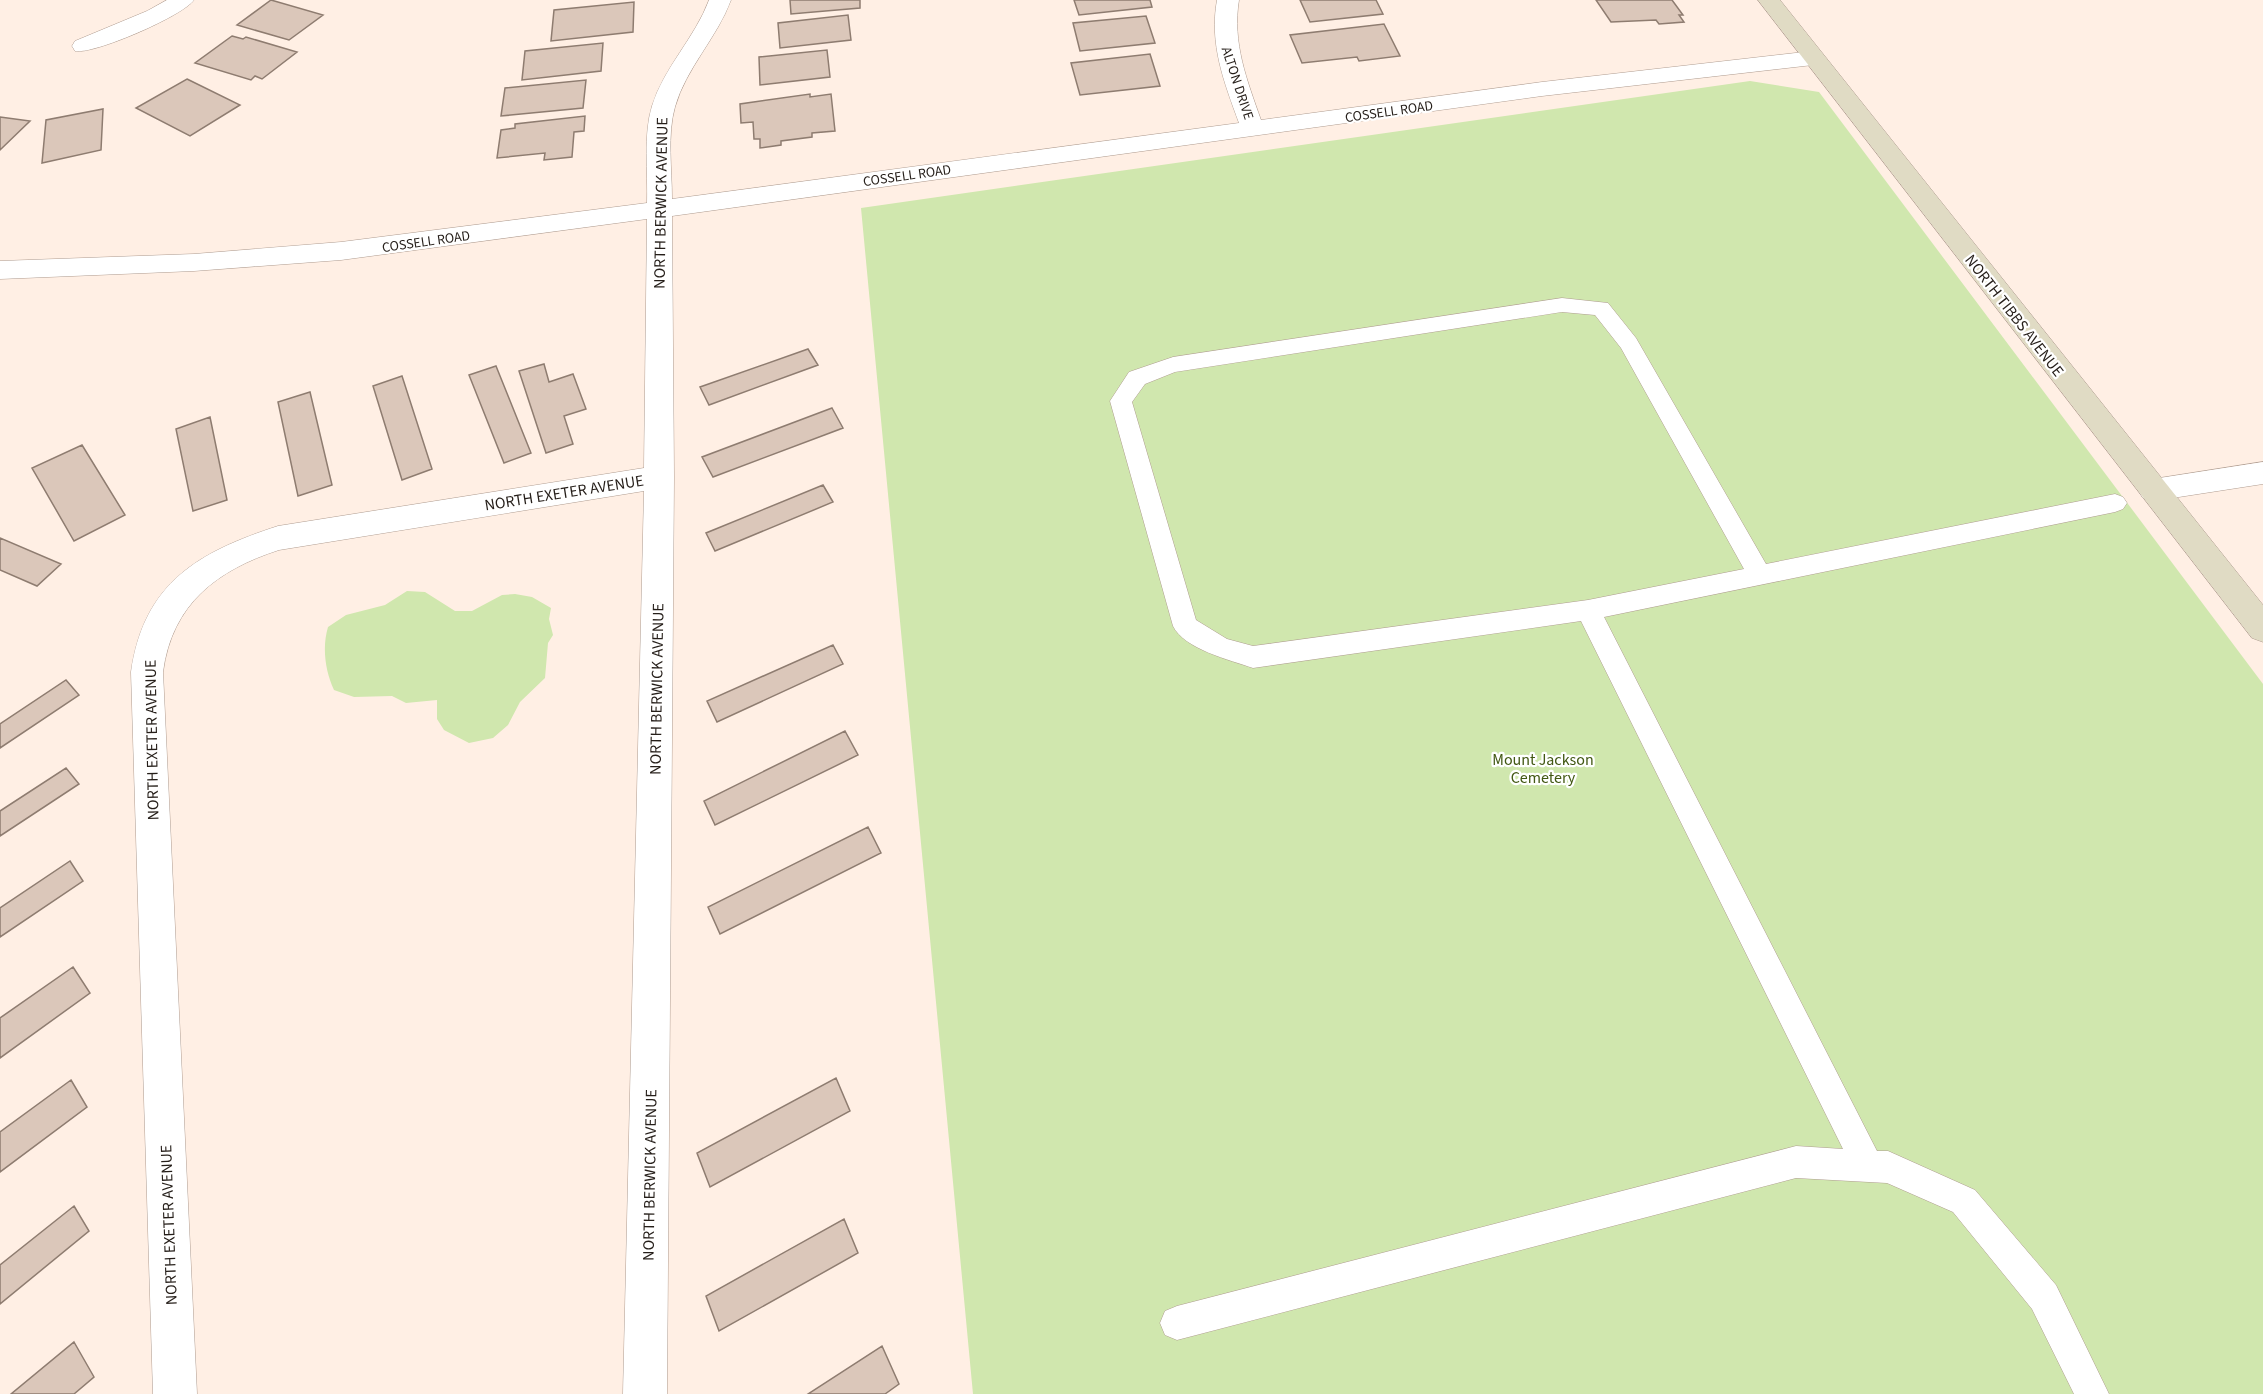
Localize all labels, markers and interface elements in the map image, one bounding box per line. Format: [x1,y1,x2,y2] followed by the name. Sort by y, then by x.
[1216,44,1258,122] street label: ALTON DRIVE
[1344,96,1434,128] street label: COSSELL ROAD
[649,117,673,289] street label: NORTH BERWICK AVENUE
[862,160,952,192] street label: COSSELL ROAD
[381,226,471,258] street label: COSSELL ROAD
[1960,250,2069,381] street label: NORTH TIBBS AVENUE
[483,470,645,516] street label: NORTH EXETER AVENUE
[645,603,669,775] street label: NORTH BERWICK AVENUE
[140,659,164,821] street label: NORTH EXETER AVENUE
[1492,749,1594,789] park label: Mount Jackson Cemetery
[638,1089,662,1261] street label: NORTH BERWICK AVENUE
[155,1144,183,1306] street label: NORTH EXETER AVENUE

